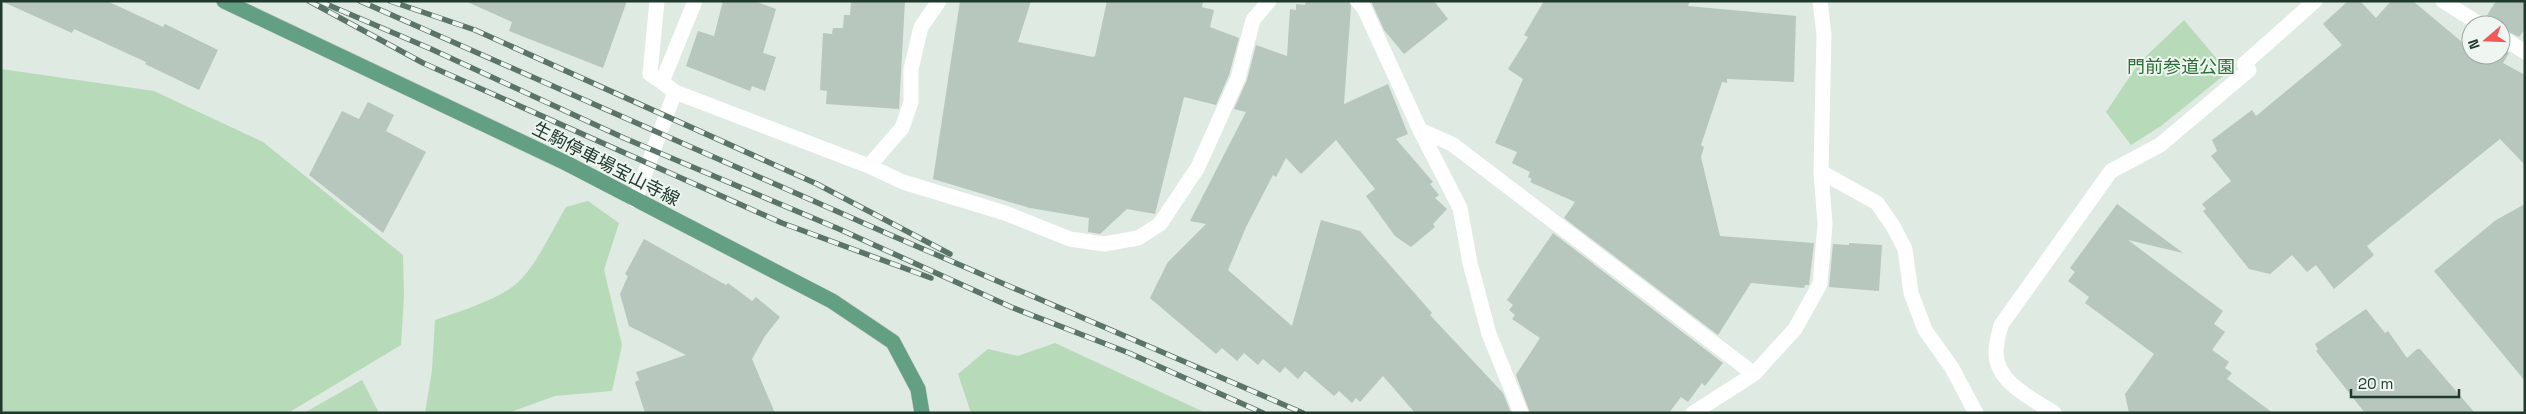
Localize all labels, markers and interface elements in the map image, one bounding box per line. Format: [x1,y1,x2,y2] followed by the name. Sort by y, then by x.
[2461,15,2511,65] north arrow
[2464,37,2484,52] text: N
[2127,55,2235,78] park label: 門前参道公園
[529,117,684,211] street label: 生駒停車場宝山寺線
[2351,366,2458,398] scale bar
[2358,374,2393,393] text: 20 m

